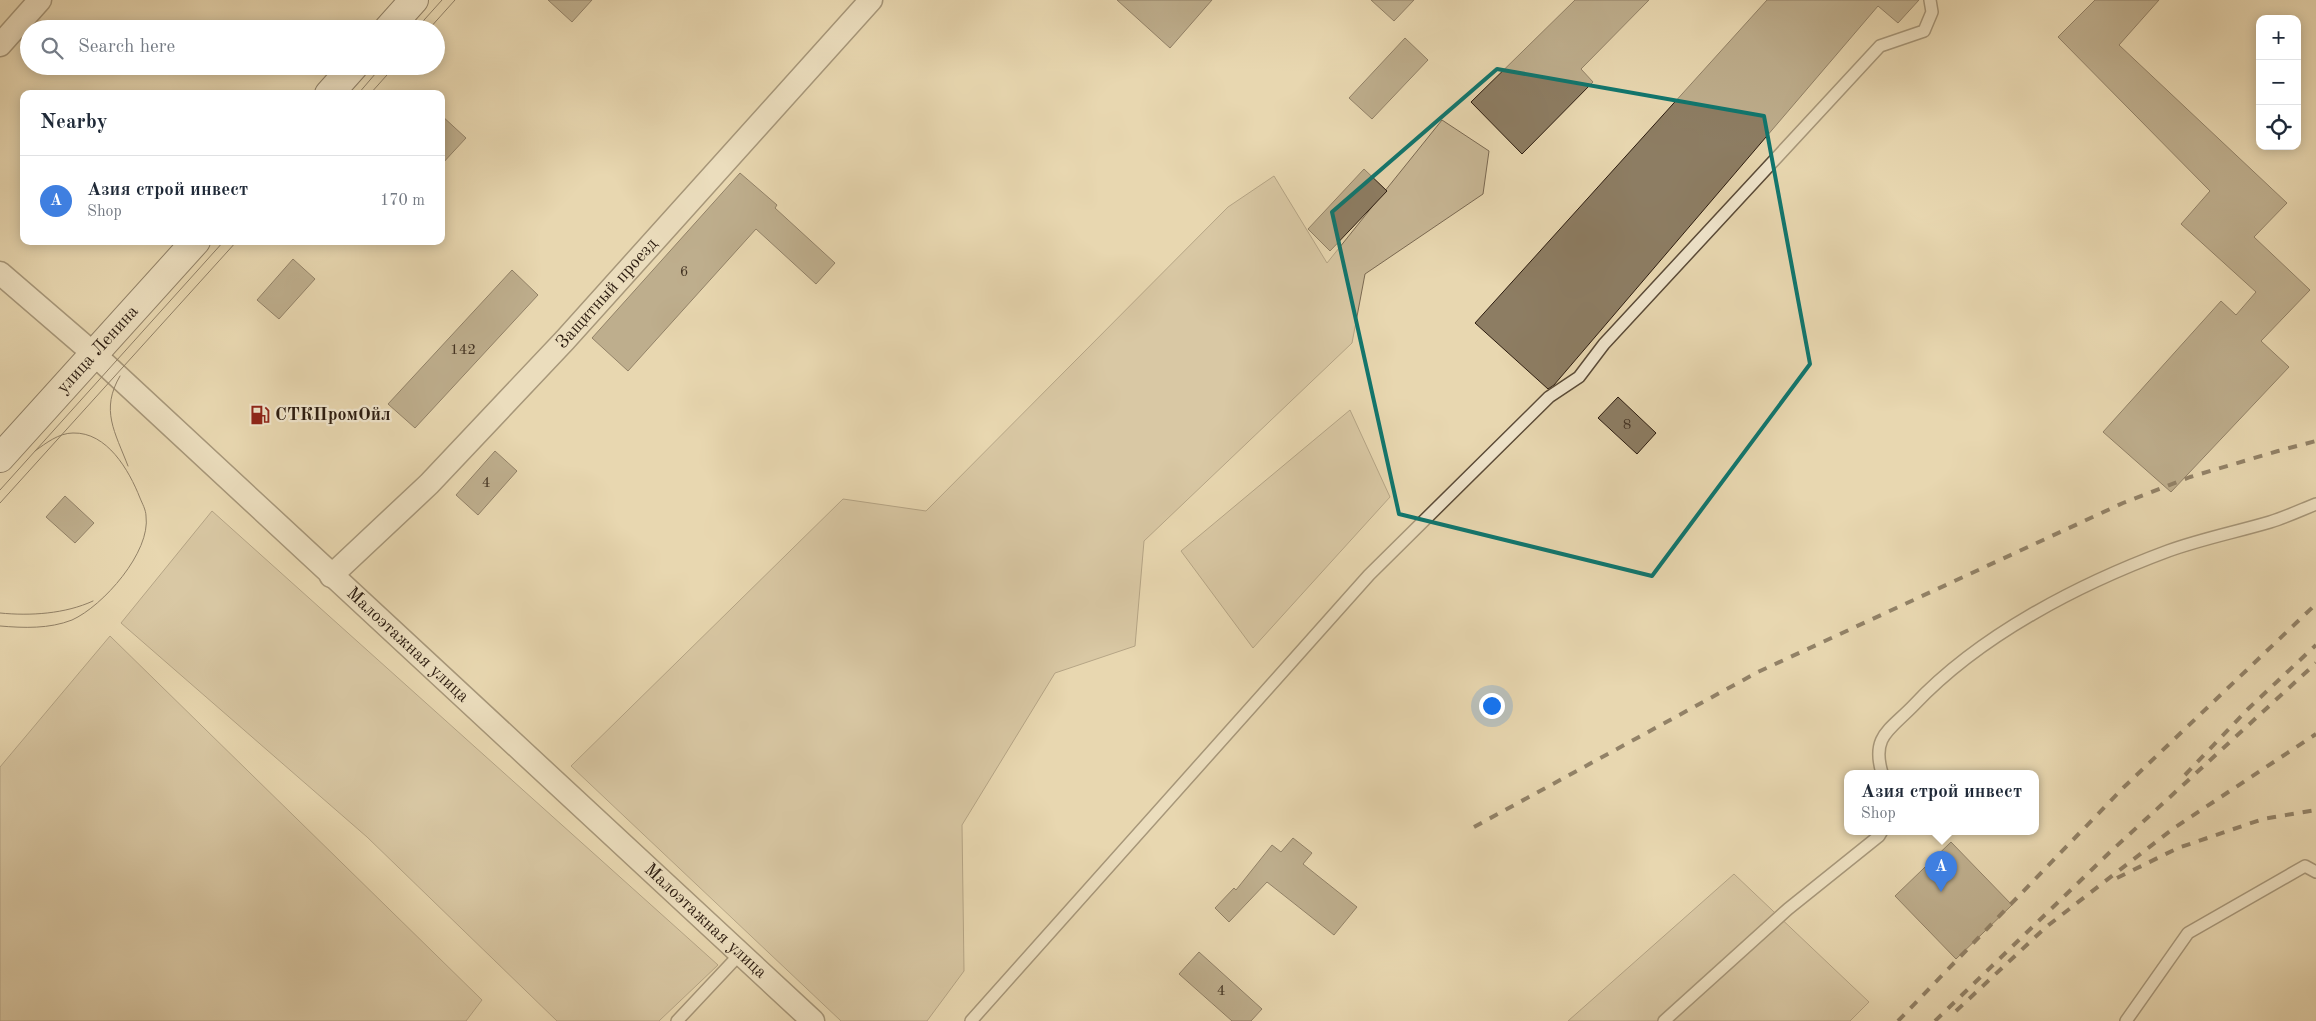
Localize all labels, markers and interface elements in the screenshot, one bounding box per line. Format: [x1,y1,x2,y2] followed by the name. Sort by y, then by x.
[2256,15,2301,150] map controls
[2256,15,2301,60] button: +
[20,20,445,75] search box
[38,34,66,62] icon: search
[78,38,175,57] text: Search here
[2256,60,2301,105] button: −
[2256,105,2301,150] button: locate
[40,112,108,133] text: Nearby
[87,181,248,200] text: Азия строй инвест
[50,193,62,209] text: A
[380,193,425,209] text: 170 m
[87,204,122,220] text: Shop
[553,235,661,352] street label: Защитный проезд
[680,265,688,280] house number: 6
[54,302,142,397] street label: улица Ленина
[450,343,476,358] house number: 142
[249,404,271,426] fuel station icon: СТКПромОйл
[275,406,391,424] place label: СТКПромОйл
[1623,418,1631,433] house number: 8
[482,476,490,491] house number: 4
[343,584,472,706] street label: Малоэтажная улица
[1479,693,1505,719] your location
[1844,770,2039,835] popup
[1861,783,2022,802] text: Азия строй инвест
[1861,806,1896,822] text: Shop
[1925,851,1957,892] pin: A
[641,860,770,982] street label: Малоэтажная улица
[1217,984,1225,999] house number: 4

